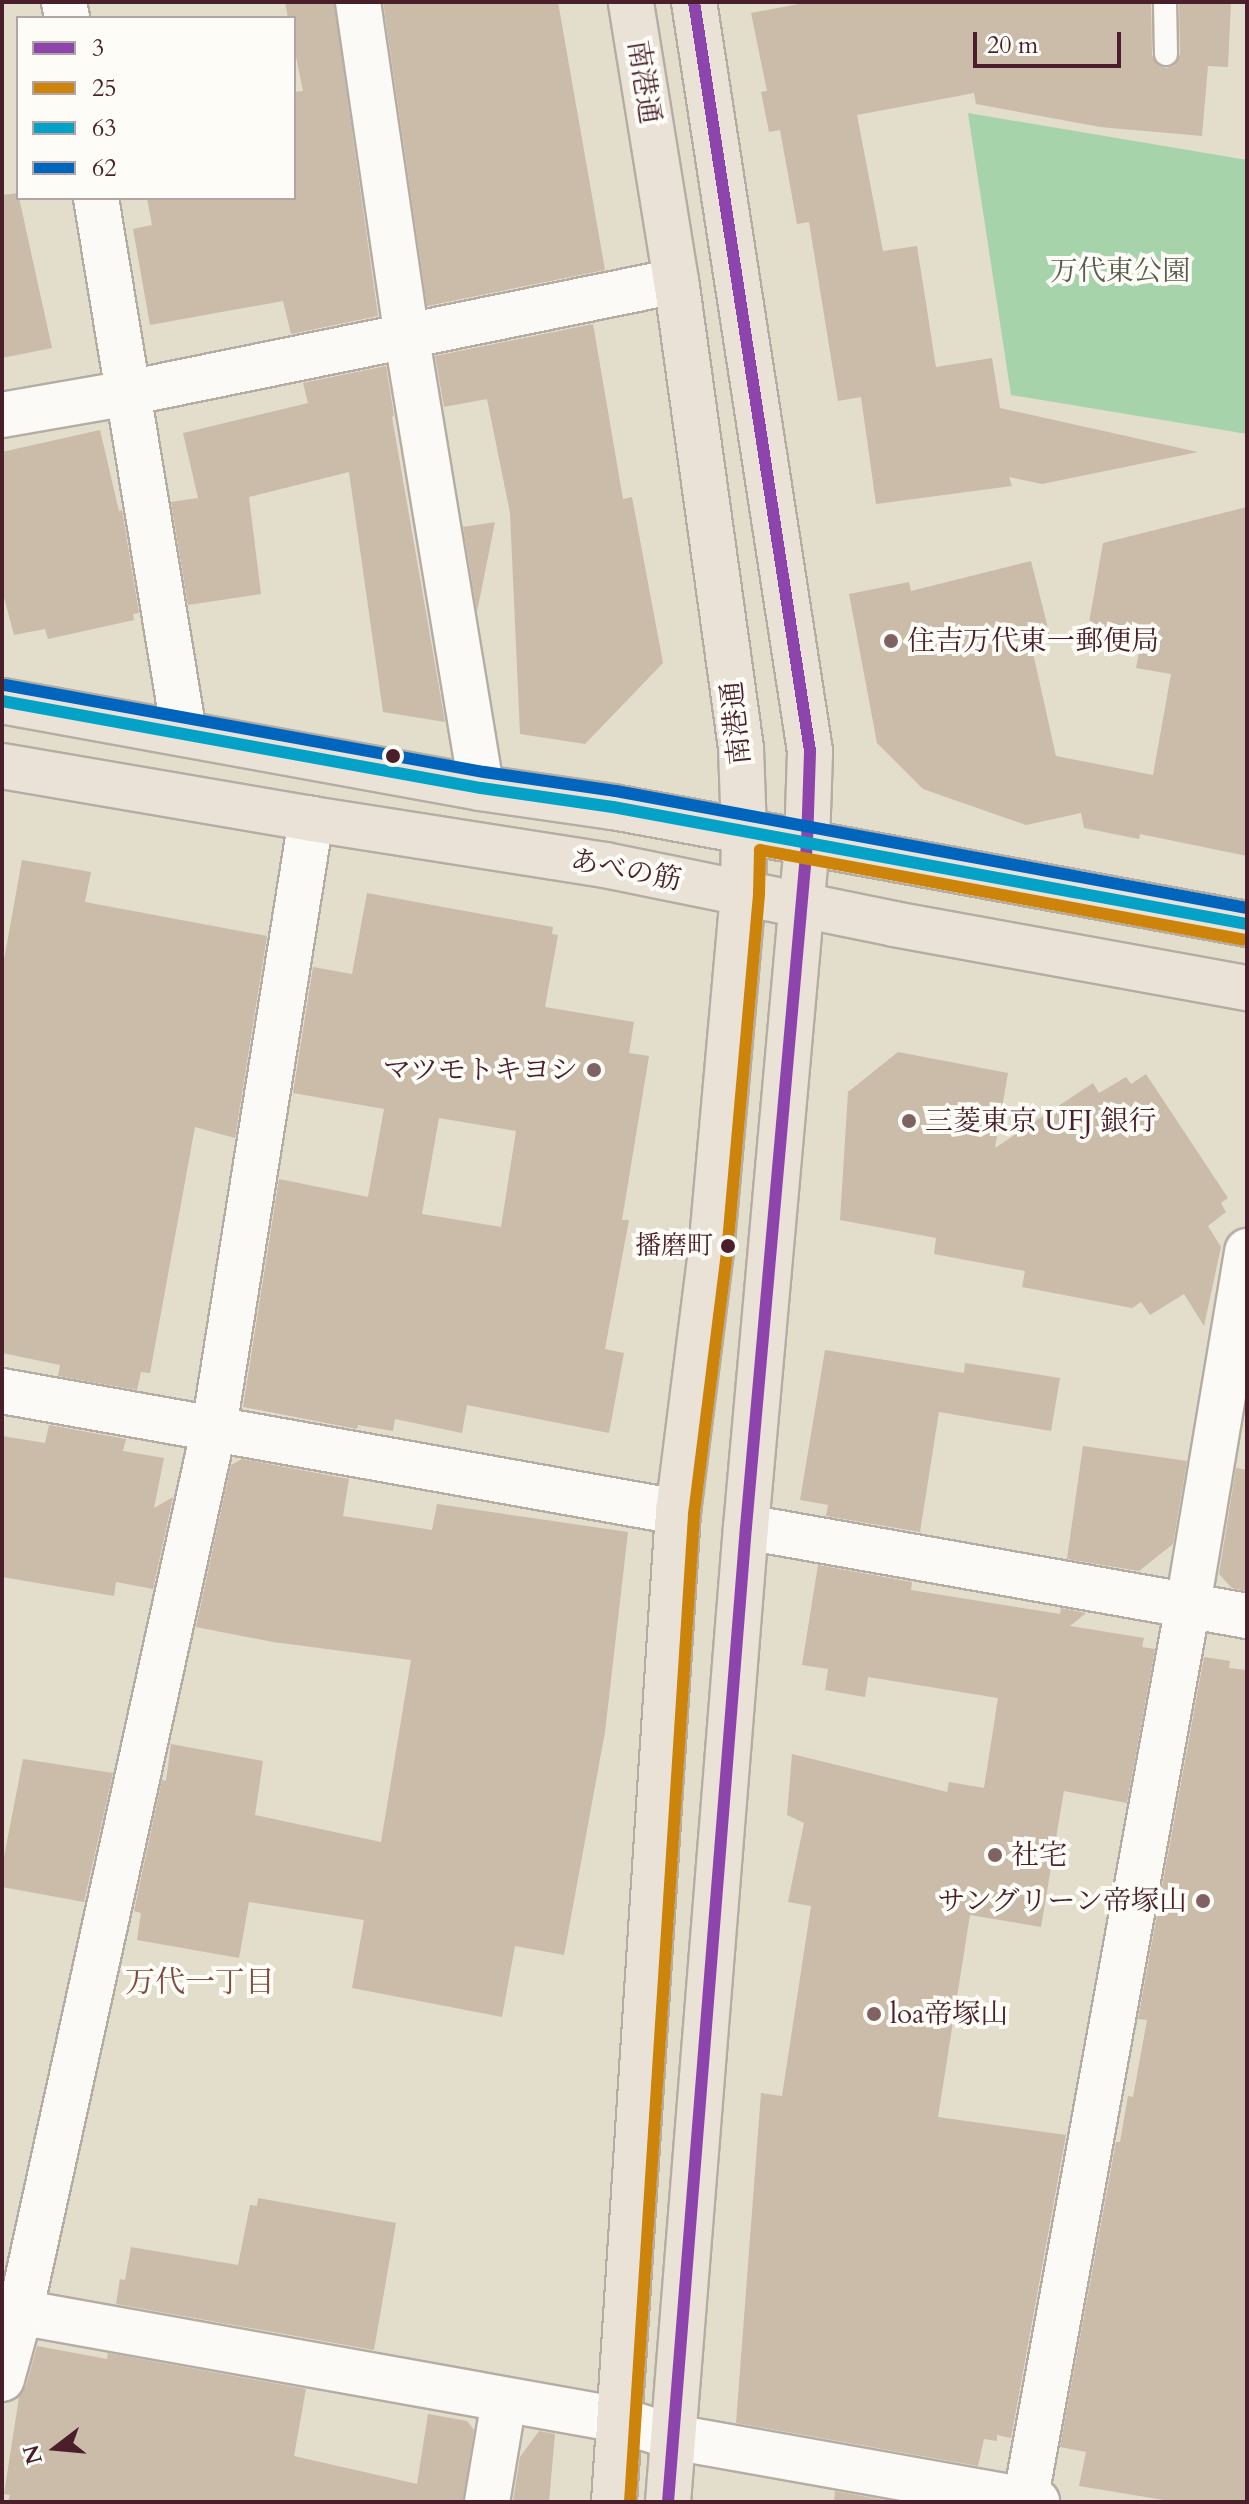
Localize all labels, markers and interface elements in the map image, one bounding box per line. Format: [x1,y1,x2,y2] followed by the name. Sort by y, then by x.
[16,16,296,200] legend
[977,16,1125,66] scale bar
[987,29,1038,62] text: 20 m
[92,32,104,65] text: 3
[621,38,667,126] street label: 南港通
[92,72,117,105] text: 25
[92,112,117,145] text: 63
[92,152,117,185] text: 62
[1050,254,1190,288] park label: 万代東公園
[907,624,1159,658] place label: 住吉万代東一郵便局
[882,632,900,650] marker: 住吉万代東一郵便局
[715,679,757,767] street label: 南港通
[385,748,401,764] unlabelled marker
[568,843,684,897] street label: あべの筋
[382,1053,578,1087] place label: マツモトキヨシ
[585,1061,603,1079] marker: マツモトキヨシ
[925,1104,1156,1138] place label: 三菱東京 UFJ 銀行
[900,1112,918,1130] marker: 三菱東京 UFJ 銀行
[635,1230,713,1262] place label: 播磨町
[720,1238,736,1254] marker: 播磨町
[1011,1838,1067,1872] place label: 社宅
[986,1846,1004,1864] marker: 社宅
[935,1884,1187,1918] place label: サングリーン帝塚山
[1194,1892,1212,1910] marker: サングリーン帝塚山
[125,1965,275,2001] district label: 万代一丁目
[890,1997,1008,2031] place label: loa帝塚山
[865,2005,883,2023] marker: loa帝塚山
[16,2408,96,2488] north arrow
[16,2441,50,2468] text: N

